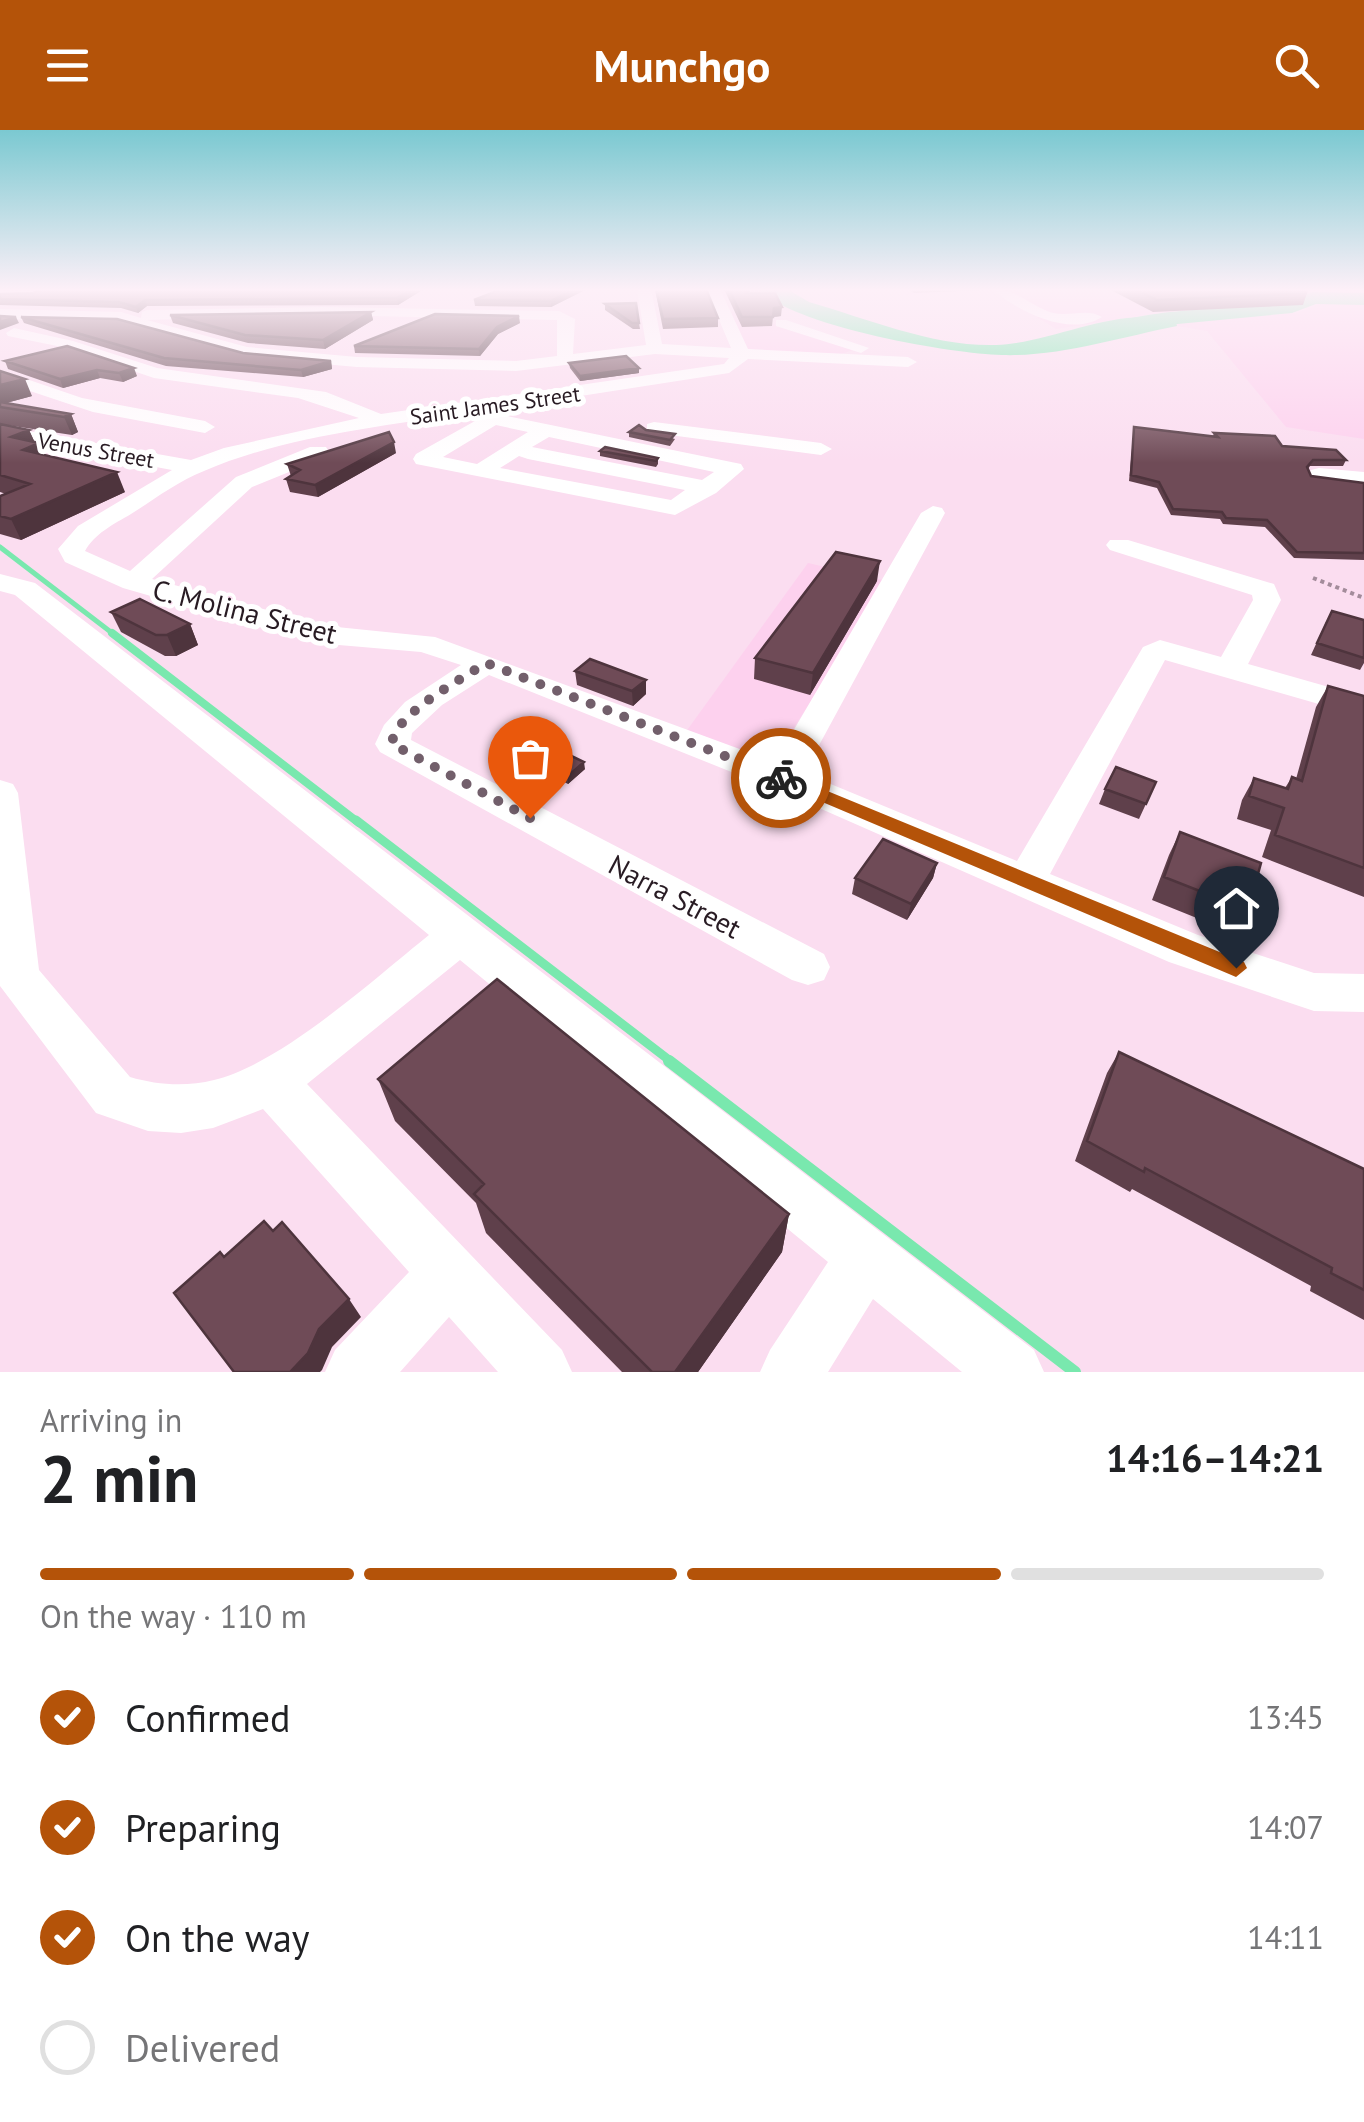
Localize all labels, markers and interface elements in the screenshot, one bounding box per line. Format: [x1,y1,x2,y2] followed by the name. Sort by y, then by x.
[593,36,771,94] text: Munchgo
[40,38,95,93] icon: menu
[1269,38,1324,93] icon: search
[408,379,582,431] street label: Saint James Street
[35,426,157,474] street label: Venus Street
[149,570,341,652] street label: C. Molina Street
[488,716,573,819] pin
[731,728,831,828] courier
[503,731,558,786] icon: bag
[754,751,809,806] icon: bike
[602,846,748,947] street label: Narra Street
[1194,866,1279,969] pin
[1209,881,1264,936] icon: home
[40,1399,182,1441] text: Arriving in
[1106,1433,1324,1482] text: 14:16–14:21
[40,1436,199,1520] text: 2 min
[40,1595,307,1637] text: On the way · 110 m
[40,1690,95,1745] icon: check
[125,1693,291,1742] text: Confirmed
[1247,1696,1324,1738] text: 13:45
[40,1800,95,1855] icon: check
[125,1803,281,1852] text: Preparing
[1247,1806,1324,1848] text: 14:07
[40,1910,95,1965] icon: check
[125,1913,310,1962] text: On the way
[1247,1916,1324,1958] text: 14:11
[125,2023,280,2072] text: Delivered

